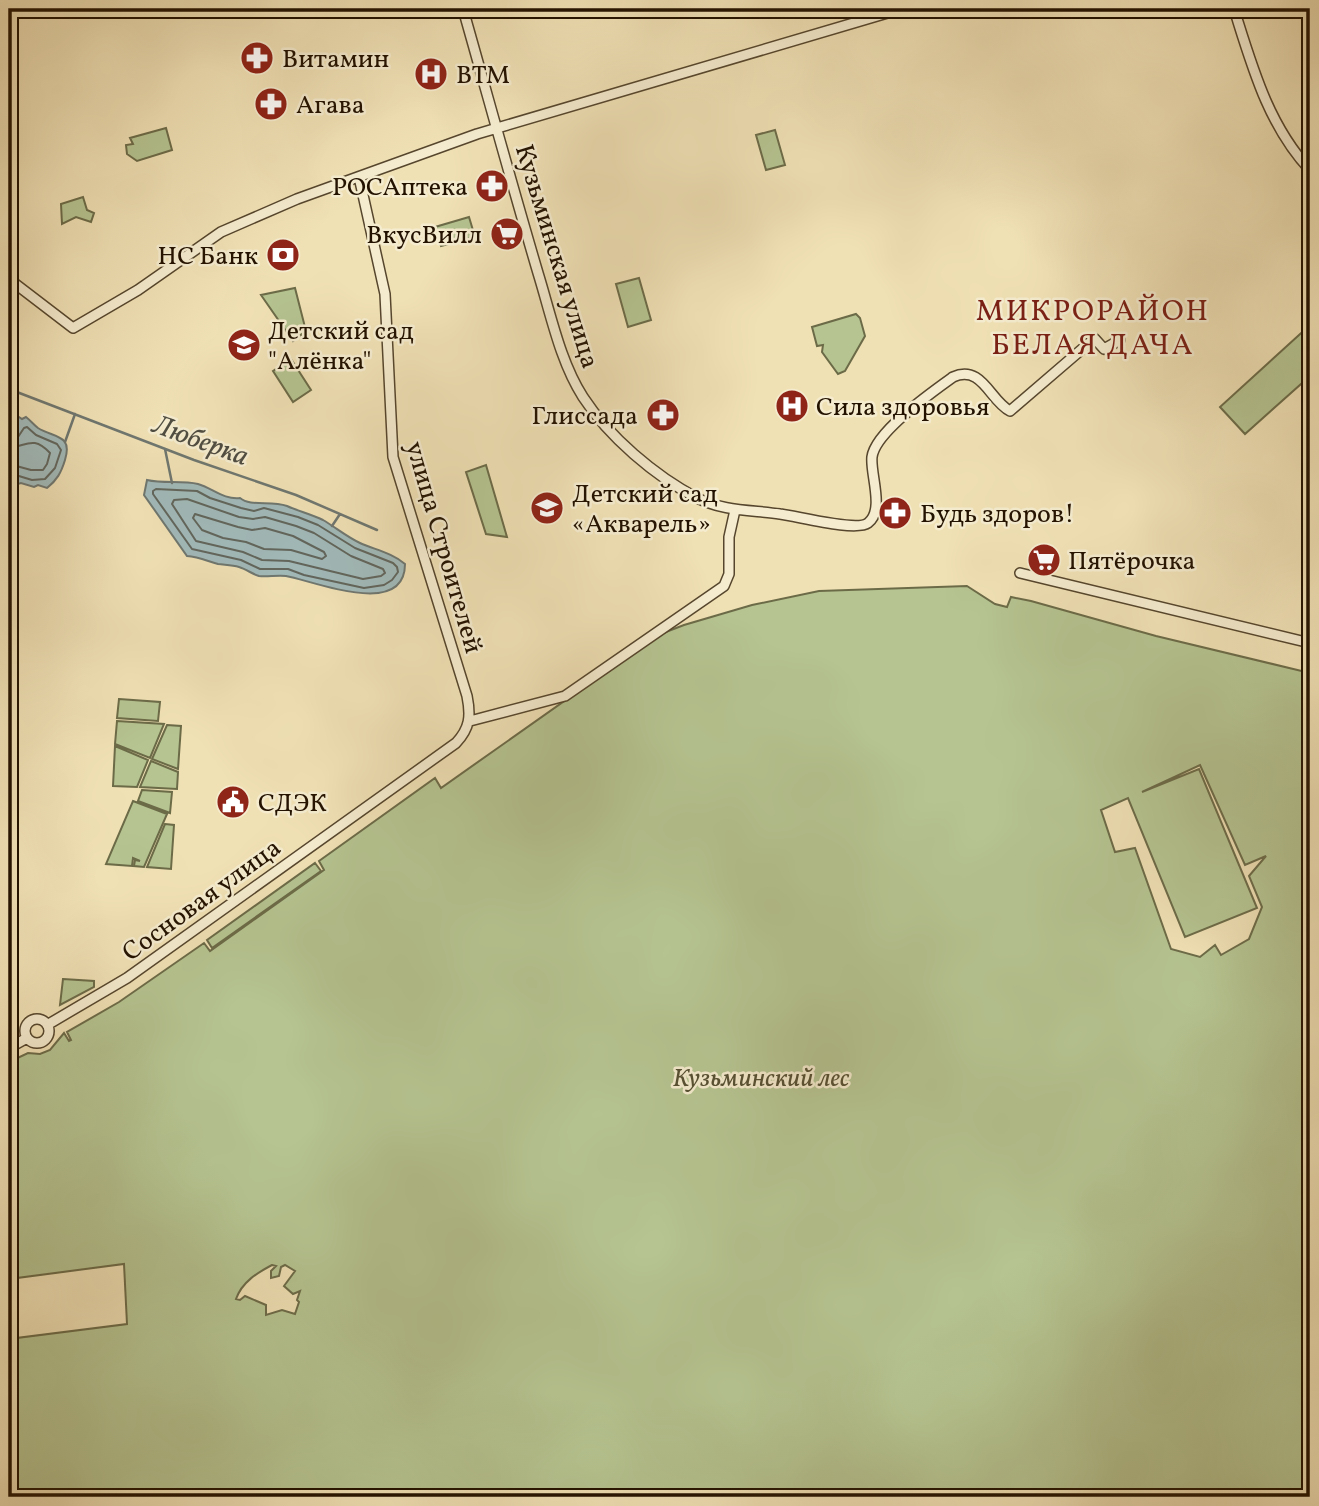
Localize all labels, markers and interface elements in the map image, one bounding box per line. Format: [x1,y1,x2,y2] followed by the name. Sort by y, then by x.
[238,39,276,77] pharmacy icon: Витамин
[282,42,389,78] place label: Витамин
[412,55,450,93] hospital icon: ВТМ
[456,58,510,94] place label: ВТМ
[252,85,290,123] pharmacy icon: Агава
[296,88,365,124] place label: Агава
[505,140,607,373] street label: Кузьминская улица
[473,167,511,205] pharmacy icon: РОСАптека
[332,170,468,206] place label: РОСАптека
[488,215,526,253] supermarket icon: ВкусВилл
[366,218,482,254] place label: ВкусВилл
[264,236,302,274] bank icon: НС Банк
[158,239,258,275] place label: НС Банк
[976,291,1210,367] district label: МИКРОРАЙОН БЕЛАЯ ДАЧА
[268,314,414,380] place label: Детский сад "Алёнка"
[225,326,263,364] school or university icon: Детский сад "Алёнка"
[773,387,811,425] hospital icon: Сила здоровья
[816,390,990,426] place label: Сила здоровья
[644,396,682,434] pharmacy icon: Глиссада
[532,399,638,435] place label: Глиссада
[146,406,254,477] water label: Люберка
[396,437,491,658] street label: улица Строителей
[572,477,718,543] place label: Детский сад «Акварель»
[528,489,566,527] school or university icon: Детский сад «Акварель»
[876,494,914,532] pharmacy icon: Будь здоров!
[920,497,1075,533] place label: Будь здоров!
[1025,541,1063,579] supermarket icon: Пятёрочка
[1068,544,1196,580] place label: Пятёрочка
[214,783,252,821] public building icon: СДЭК
[258,786,327,822] place label: СДЭК
[115,831,289,971] street label: Сосновая улица
[672,1061,850,1097] park label: Кузьминский лес

